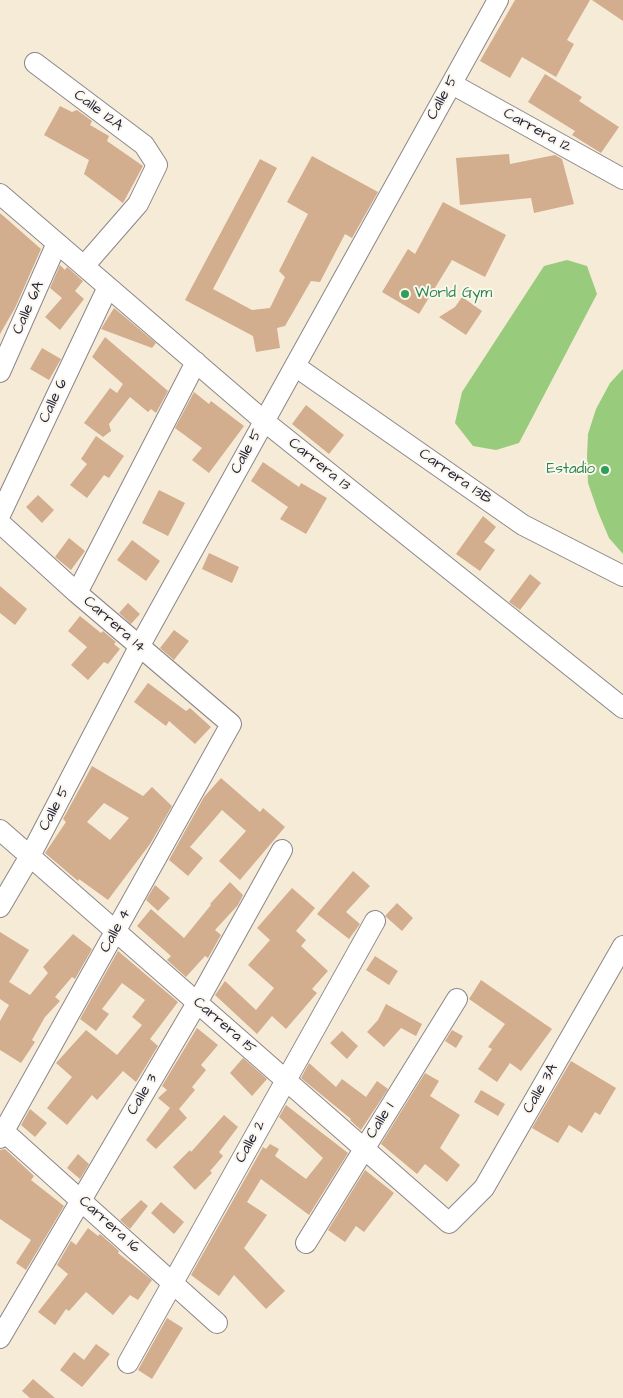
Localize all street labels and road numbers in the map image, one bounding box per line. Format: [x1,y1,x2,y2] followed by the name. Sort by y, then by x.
[424,73,462,123] street label: Calle 5
[70,87,126,135] street label: Calle 12A
[500,105,574,157] street label: Carrera 12
[9,279,49,337] street label: Calle 6A
[36,376,72,426] street label: Calle 6
[228,427,266,477] street label: Calle 5
[284,435,354,495] street label: Carrera 13
[415,445,495,509] street label: Carrera 13B
[79,593,149,657] street label: Carrera 14
[36,784,74,834] street label: Calle 5
[97,906,135,956] street label: Calle 4
[189,994,259,1058] street label: Carrera 15
[520,1061,562,1117] street label: Calle 3A
[124,1071,162,1119] street label: Calle 3
[363,1100,399,1142] street label: Calle 1
[232,1118,270,1166] street label: Calle 2
[75,1193,143,1257] street label: Carrera 16

